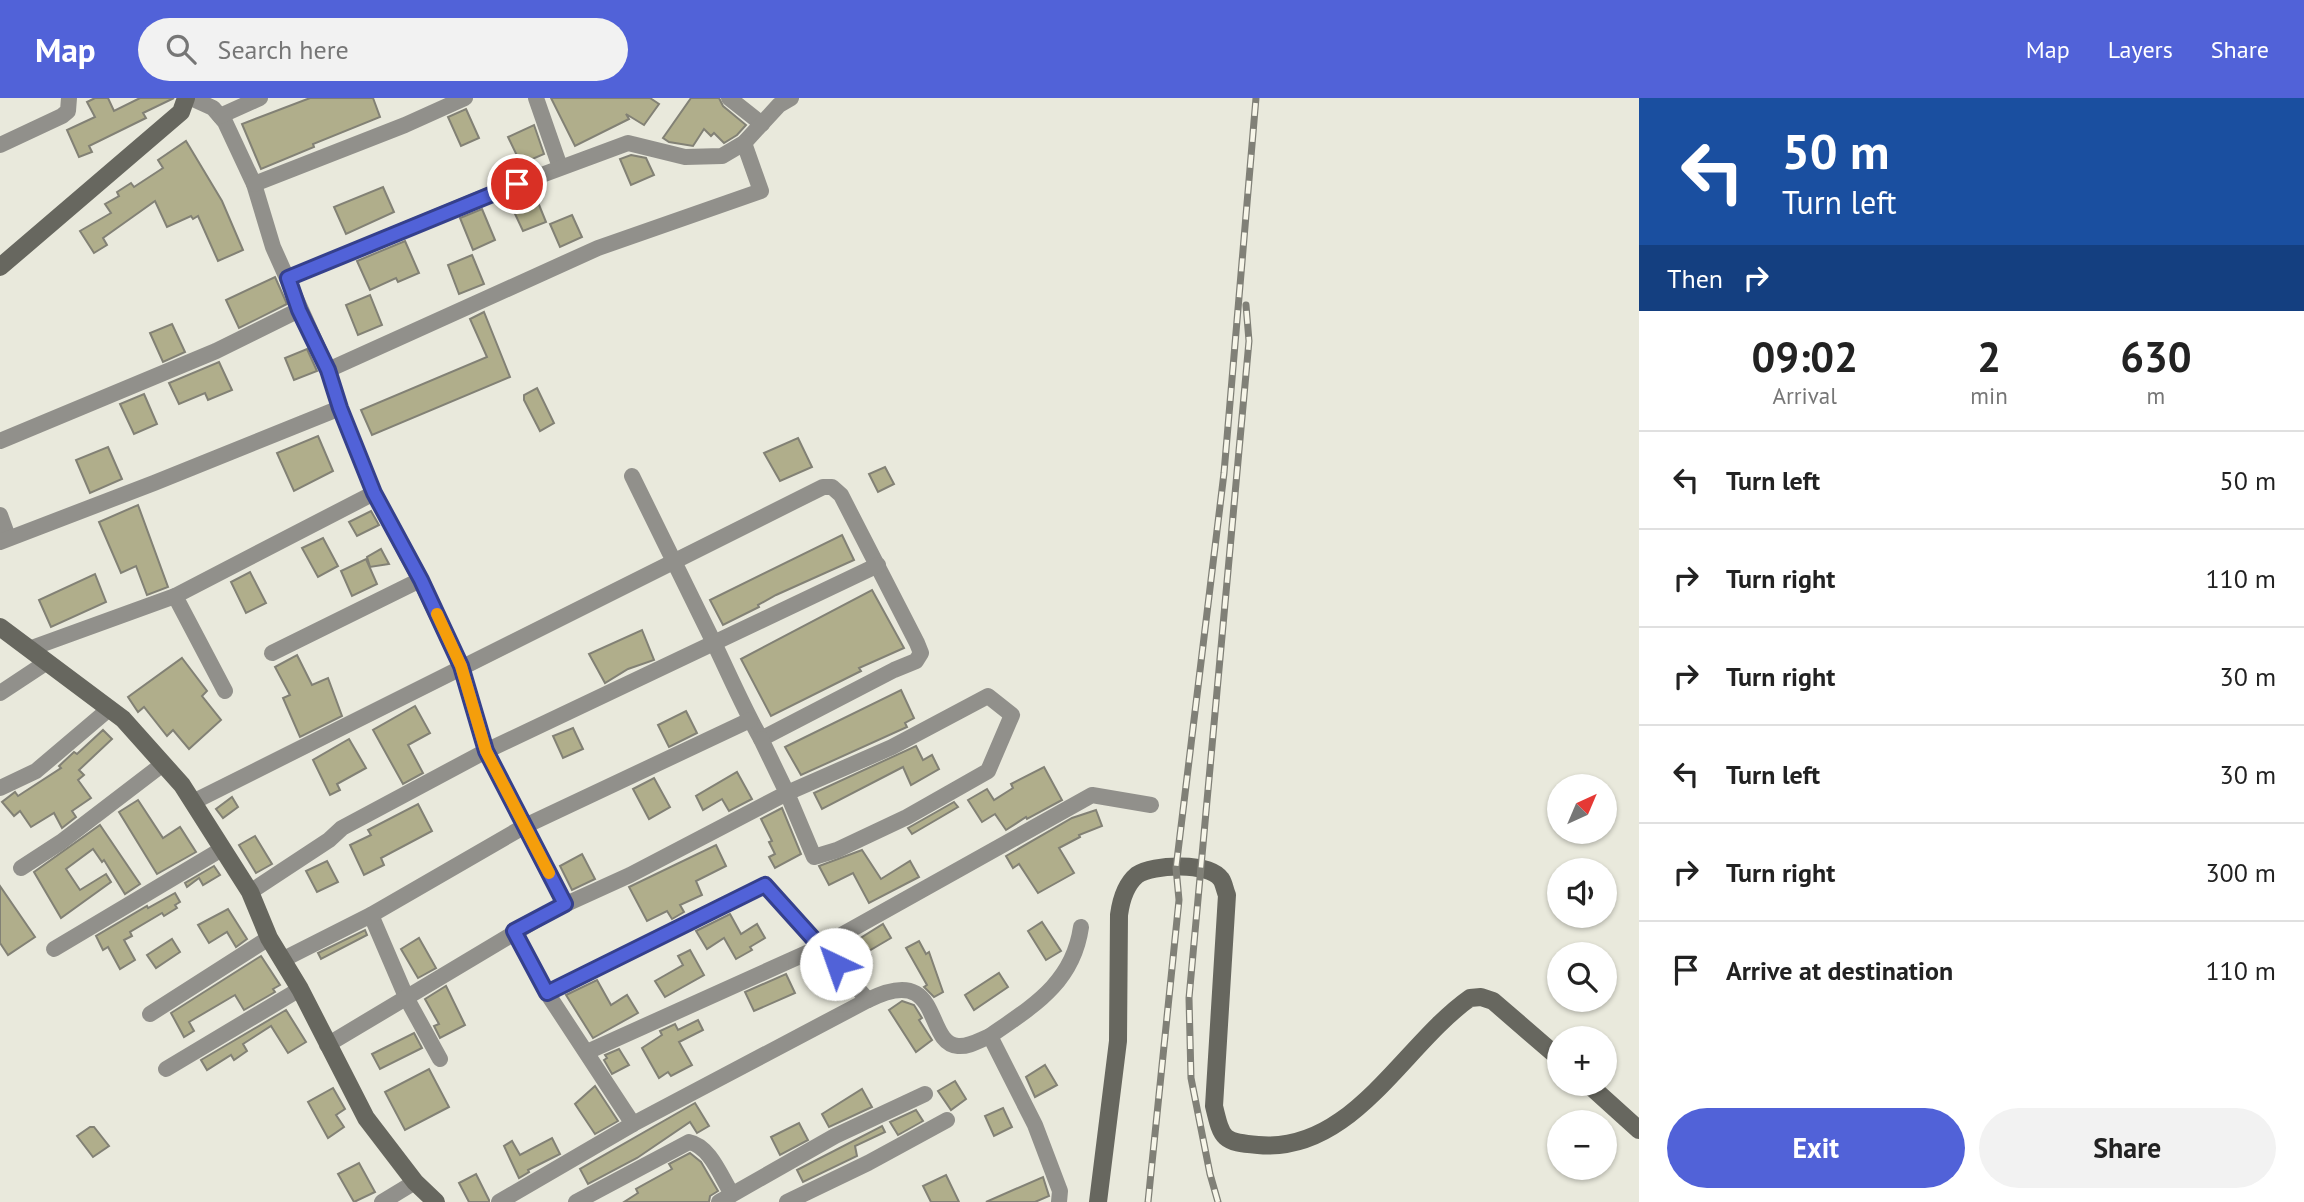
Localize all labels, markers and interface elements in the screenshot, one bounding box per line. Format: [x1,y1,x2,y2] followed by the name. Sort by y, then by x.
[138,18,628,81] search box
[35,28,96,71] text: Map
[162,30,200,68] icon: search
[218,33,349,66] text: Search here
[2026,34,2070,65] text: Map
[2108,34,2173,65] text: Layers
[2211,34,2269,65] text: Share
[1782,119,1889,183] text: 50 m
[1667,126,1758,217] icon: left
[487,154,547,214] pin
[498,165,536,203] icon: arrive
[1782,181,1897,223] text: Turn left
[1737,259,1775,297] icon: right
[1667,262,1723,295] text: Then
[1751,329,1858,384] text: 09:02
[1977,329,2001,384] text: 2
[2120,329,2192,384] text: 630
[1772,381,1837,410] text: Arrival
[1970,381,2008,410] text: min
[2147,381,2165,410] text: m
[1667,461,1705,499] icon: left
[1726,464,1820,497] text: Turn left
[2220,464,2276,497] text: 50 m
[1667,559,1705,597] icon: right
[1726,562,1835,595] text: Turn right
[2205,562,2276,595] text: 110 m
[1667,657,1705,695] icon: right
[1726,660,1835,693] text: Turn right
[2220,660,2276,693] text: 30 m
[1667,755,1705,793] icon: left
[1726,758,1820,791] text: Turn left
[2220,758,2276,791] text: 30 m
[1547,774,1617,844] north arrow
[1547,774,1617,1180] map controls
[1667,853,1705,891] icon: right
[1726,856,1835,889] text: Turn right
[2205,856,2276,889] text: 300 m
[1547,858,1617,928] button: sound
[799,927,873,1001] position arrow
[1547,942,1617,1012] button: search
[1667,951,1705,989] icon: arrive
[1726,954,1953,987] text: Arrive at destination
[2205,954,2276,987] text: 110 m
[1547,1026,1617,1096] button: +
[1667,1108,1965,1188] button: Exit
[1979,1108,2276,1188] button: Share
[1547,1110,1617,1180] button: −

